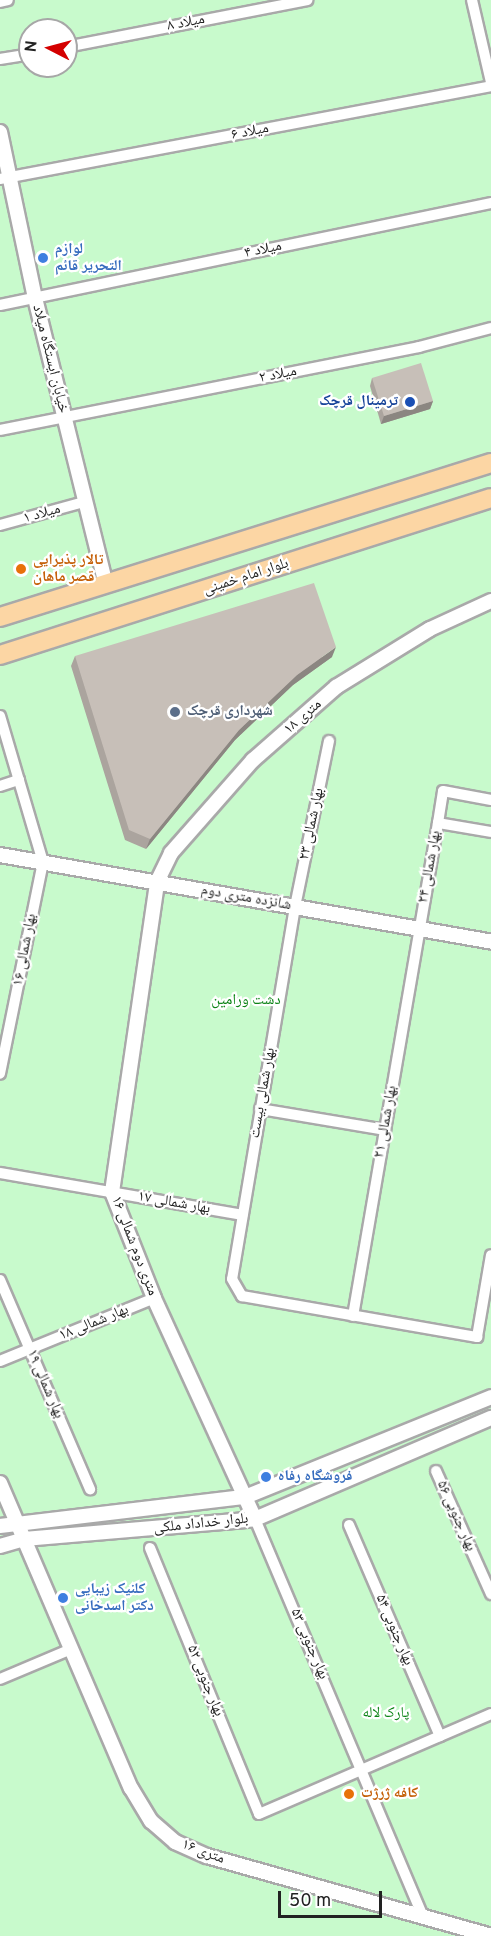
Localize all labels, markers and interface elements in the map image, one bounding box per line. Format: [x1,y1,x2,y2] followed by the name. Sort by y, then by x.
[166,11,206,35] street label: میلاد ۸
[18,18,78,78] north arrow
[22,40,43,53] text: N
[230,120,270,144] street label: میلاد ۶
[243,237,283,263] street label: میلاد ۴
[55,240,122,275] place label: لوازم التحریر قائم
[36,251,50,265] marker: لوازم التحریر قائم
[28,303,72,415] street label: خیابان ایستگاه میلاد
[258,363,298,387] street label: میلاد ۲
[319,393,398,411] place label: ترمینال قرچک
[403,395,417,409] marker: ترمینال قرچک
[21,500,63,528] street label: میلاد ۱
[33,551,103,586] place label: تالار پذیرایی قصر ماهان
[201,555,291,599] street label: بلوار امام خمینی
[14,562,28,576] marker: تالار پذیرایی قصر ماهان
[280,696,326,738] street label: ۱۸ متری
[187,703,273,721] place label: شهرداری قرچک
[168,705,182,719] marker: شهرداری قرچک
[296,786,328,862] street label: بهار شمالی ۲۳
[415,829,445,905] street label: بهار شمالی ۲۴
[199,881,293,915] street label: شانزده متری دوم
[9,912,41,988] street label: بهار شمالی ۱۶
[211,992,281,1010] park label: دشت ورامین
[246,1046,280,1140] street label: بهار شمالی بیست
[371,1084,401,1160] street label: بهار شمالی ۲۱
[136,1188,212,1218] street label: بهار شمالی ۱۷
[107,1194,161,1298] street label: ۱۶ متری دوم شمالی
[57,1301,131,1345] street label: بهار شمالی ۱۸
[22,1347,68,1421] street label: بهار شمالی ۱۹
[278,1468,352,1486] place label: فروشگاه رفاه
[259,1470,273,1484] marker: فروشگاه رفاه
[432,1478,480,1554] street label: بهار جنوبی ۵۶
[153,1510,249,1538] street label: بلوار خداداد ملکی
[75,1580,154,1615] place label: کلنیک زیبایی دکتر اسدخانی
[56,1591,70,1605] marker: کلنیک زیبایی دکتر اسدخانی
[371,1592,417,1668] street label: بهار جنوبی ۵۴
[286,1606,332,1682] street label: بهار جنوبی ۵۳
[183,1643,227,1719] street label: بهار جنوبی ۵۲
[363,1705,409,1723] park label: پارک لاله
[361,1785,418,1803] place label: کافه ژرژت
[342,1787,356,1801] marker: کافه ژرژت
[179,1836,227,1868] street label: ۱۶ متری
[281,1879,384,1917] scale bar
[289,1890,331,1913] text: 50 m

